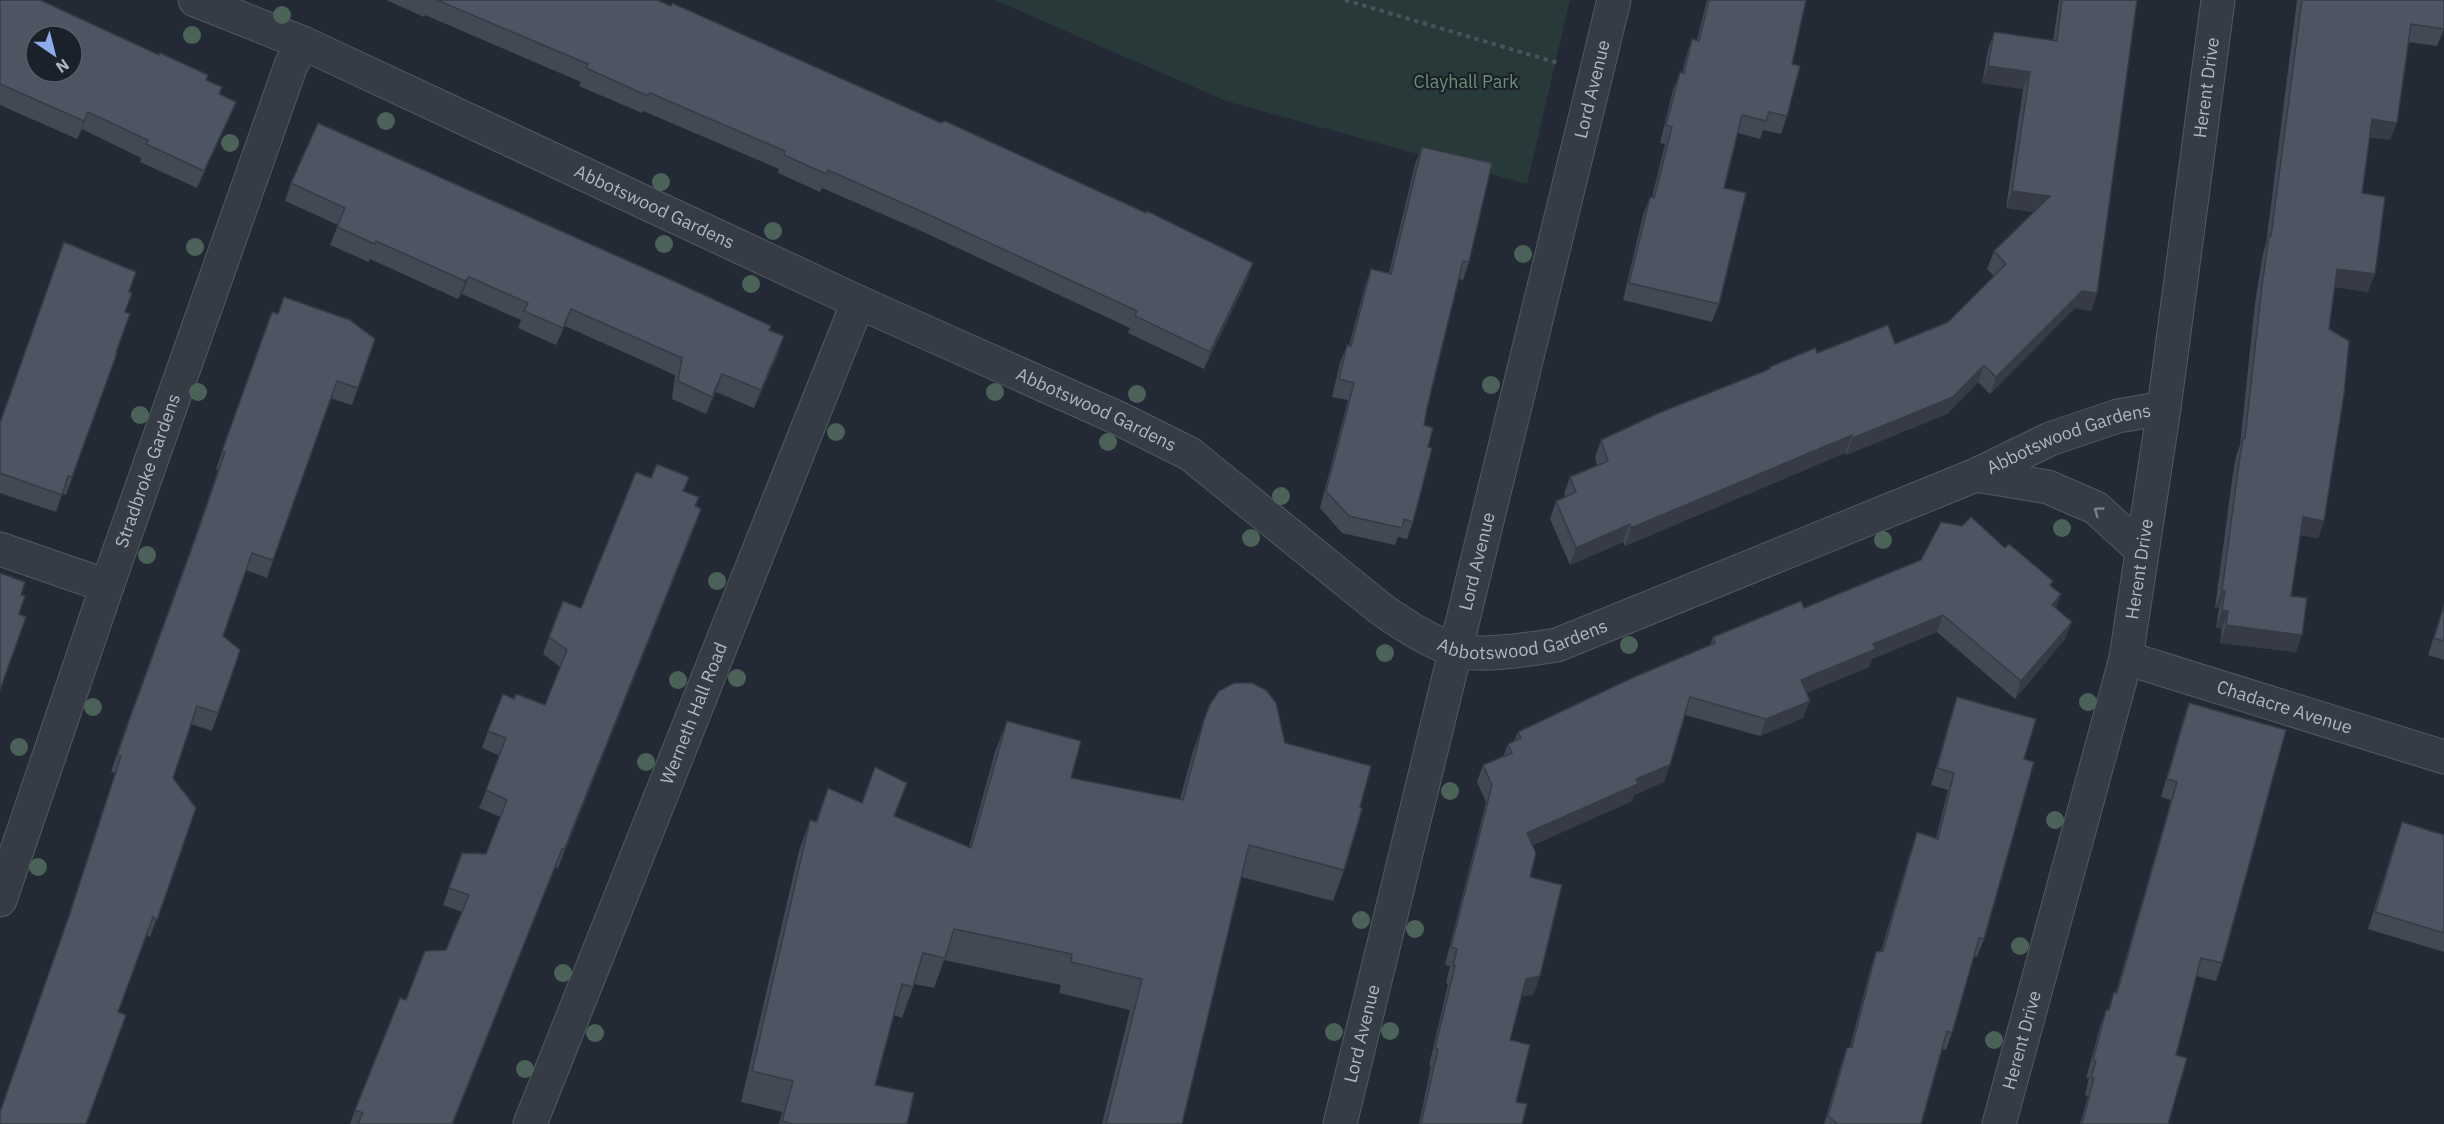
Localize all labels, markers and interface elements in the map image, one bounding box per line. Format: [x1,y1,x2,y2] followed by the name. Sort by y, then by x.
[24,24,84,84] north arrow
[2188,36,2224,139] street label: Herent Drive
[1569,38,1615,141] street label: Lord Avenue
[52,55,73,78] text: N
[1414,70,1519,93] park label: Clayhall Park
[571,159,738,254] street label: Abbotswood Gardens
[1013,362,1180,456] street label: Abbotswood Gardens
[109,390,185,551] street label: Stradbroke Gardens
[1983,398,2153,479] street label: Abbotswood Gardens
[2094,507,2105,518] one-way arrow
[1454,510,1500,613] street label: Lord Avenue
[2120,517,2158,621] street label: Herent Drive
[1434,614,1611,664] street label: Abbotswood Gardens
[655,639,732,788] street label: Werneth Hall Road
[2214,675,2355,739] street label: Chadacre Avenue
[1338,982,1385,1085] street label: Lord Avenue
[1997,988,2046,1092] street label: Herent Drive

